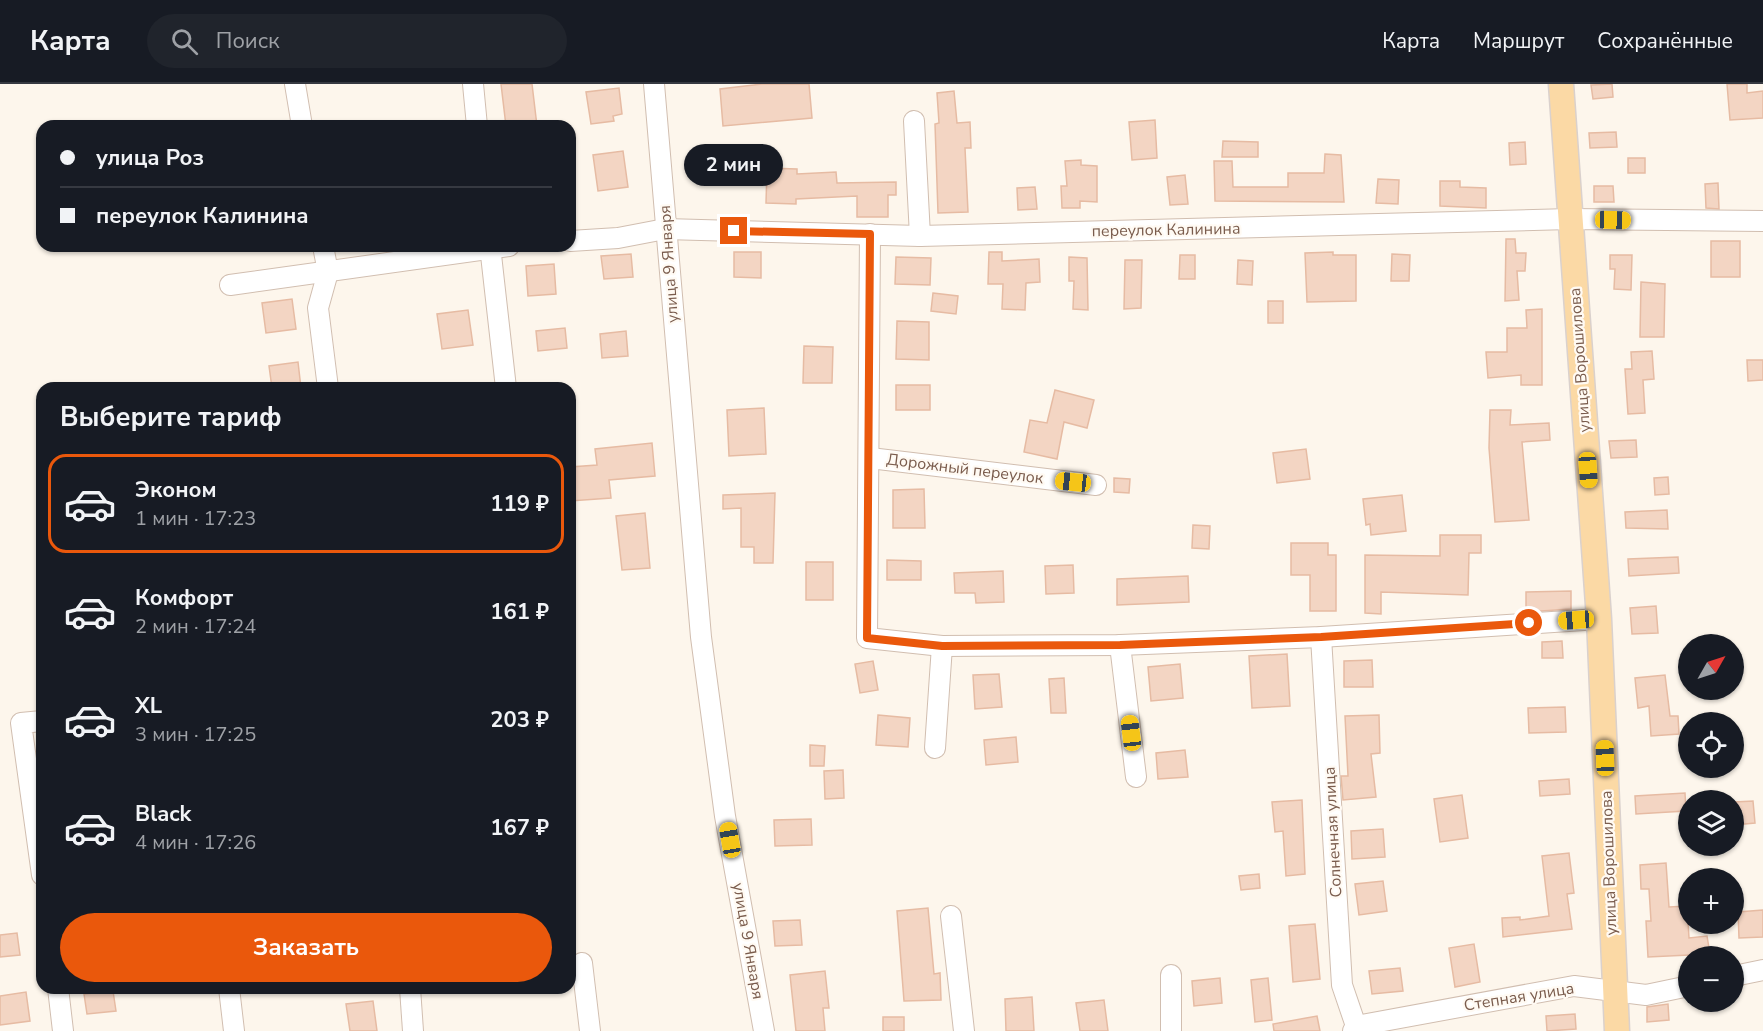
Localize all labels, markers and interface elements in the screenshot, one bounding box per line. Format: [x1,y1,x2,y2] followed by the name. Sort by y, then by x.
[147,14,567,68] search box
[30,22,111,60] text: Карта
[168,25,201,58] icon: search
[216,26,280,56] text: Поиск
[1382,27,1440,55] text: Карта
[1473,27,1564,55] text: Маршрут
[1597,27,1733,55] text: Сохранённые
[96,143,204,173] text: улица Роз
[684,144,783,186] callout: 2 мин
[706,151,761,178] text: 2 мин
[96,201,309,231] text: переулок Калинина
[654,204,684,324] street label: улица 9 Января
[1595,211,1631,229] car
[720,217,747,244] route end
[1091,218,1241,242] street label: переулок Калинина
[1564,287,1596,433] street label: улица Ворошилова
[60,399,282,436] text: Выберите тариф
[885,448,1045,490] street label: Дорожный переулок
[1578,451,1598,489] car
[1054,471,1092,493] car
[135,475,217,505] text: Эконом
[63,477,117,531] icon: car
[490,489,549,519] text: 119 ₽
[135,505,256,532] text: 1 мин · 17:23
[135,583,233,613] text: Комфорт
[63,585,117,639] icon: car
[490,597,549,627] text: 161 ₽
[1515,609,1542,636] route start
[1557,610,1595,630] car
[135,613,256,640] text: 2 мин · 17:24
[1678,634,1744,700] north arrow
[1678,634,1744,1012] map controls
[135,691,162,721] text: XL
[63,693,117,747] icon: car
[490,705,549,735] text: 203 ₽
[1678,712,1744,778] button: locate
[1120,714,1142,752] car
[135,721,256,748] text: 3 мин · 17:25
[1595,740,1615,776] car
[1319,766,1347,898] street label: Солнечная улица
[1595,790,1623,936] street label: улица Ворошилова
[1678,790,1744,856] button: layers
[135,799,191,829] text: Black
[63,801,117,855] icon: car
[490,813,549,843] text: 167 ₽
[718,821,742,859] car
[135,829,256,856] text: 4 мин · 17:26
[1678,868,1744,934] button: +
[727,881,769,1001] street label: улица 9 Января
[60,913,552,982] button: Заказать
[1678,946,1744,1012] button: −
[1462,977,1576,1017] street label: Степная улица

